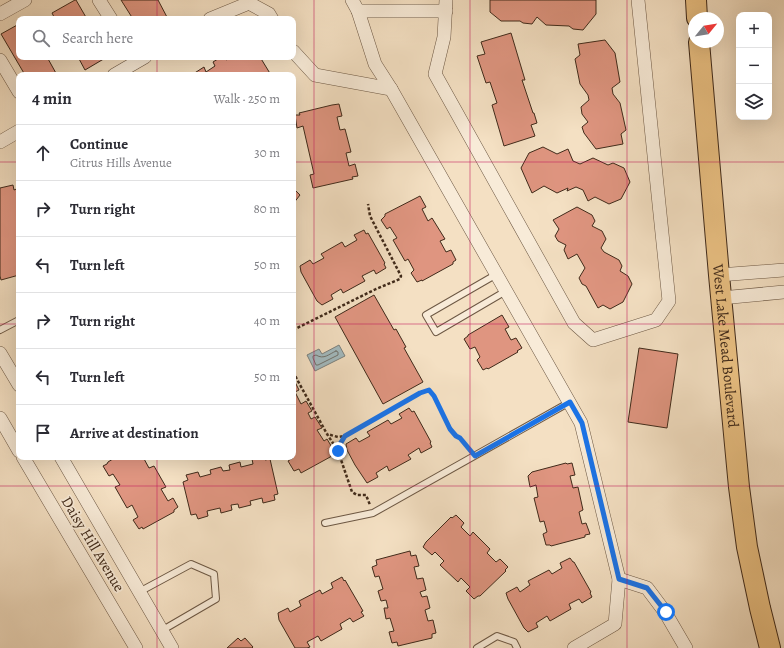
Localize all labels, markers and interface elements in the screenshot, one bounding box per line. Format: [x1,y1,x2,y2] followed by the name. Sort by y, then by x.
[688,12,724,48] north arrow
[736,12,772,120] map controls
[736,12,772,48] button: +
[16,16,296,60] search box
[30,27,52,49] icon: search
[62,28,133,48] text: Search here
[736,48,772,84] button: −
[736,84,772,120] button: layers
[32,87,72,110] text: 4 min
[213,90,280,107] text: Walk · 250 m
[70,134,128,154] text: Continue
[32,142,54,164] icon: ahead
[254,144,280,161] text: 30 m
[70,154,172,171] text: Citrus Hills Avenue
[32,198,54,220] icon: right
[70,199,135,219] text: Turn right
[253,200,280,217] text: 80 m
[32,254,54,276] icon: left
[70,255,125,275] text: Turn left
[254,256,280,273] text: 50 m
[708,262,743,429] street label: West Lake Mead Boulevard
[32,310,54,332] icon: right
[70,311,135,331] text: Turn right
[254,312,280,329] text: 40 m
[32,366,54,388] icon: left
[70,367,125,387] text: Turn left
[254,368,280,385] text: 50 m
[32,422,54,444] icon: arrive
[70,423,199,443] text: Arrive at destination
[329,442,347,460] route end
[57,493,129,596] street label: Daisy Hill Avenue
[657,603,675,621] route start

